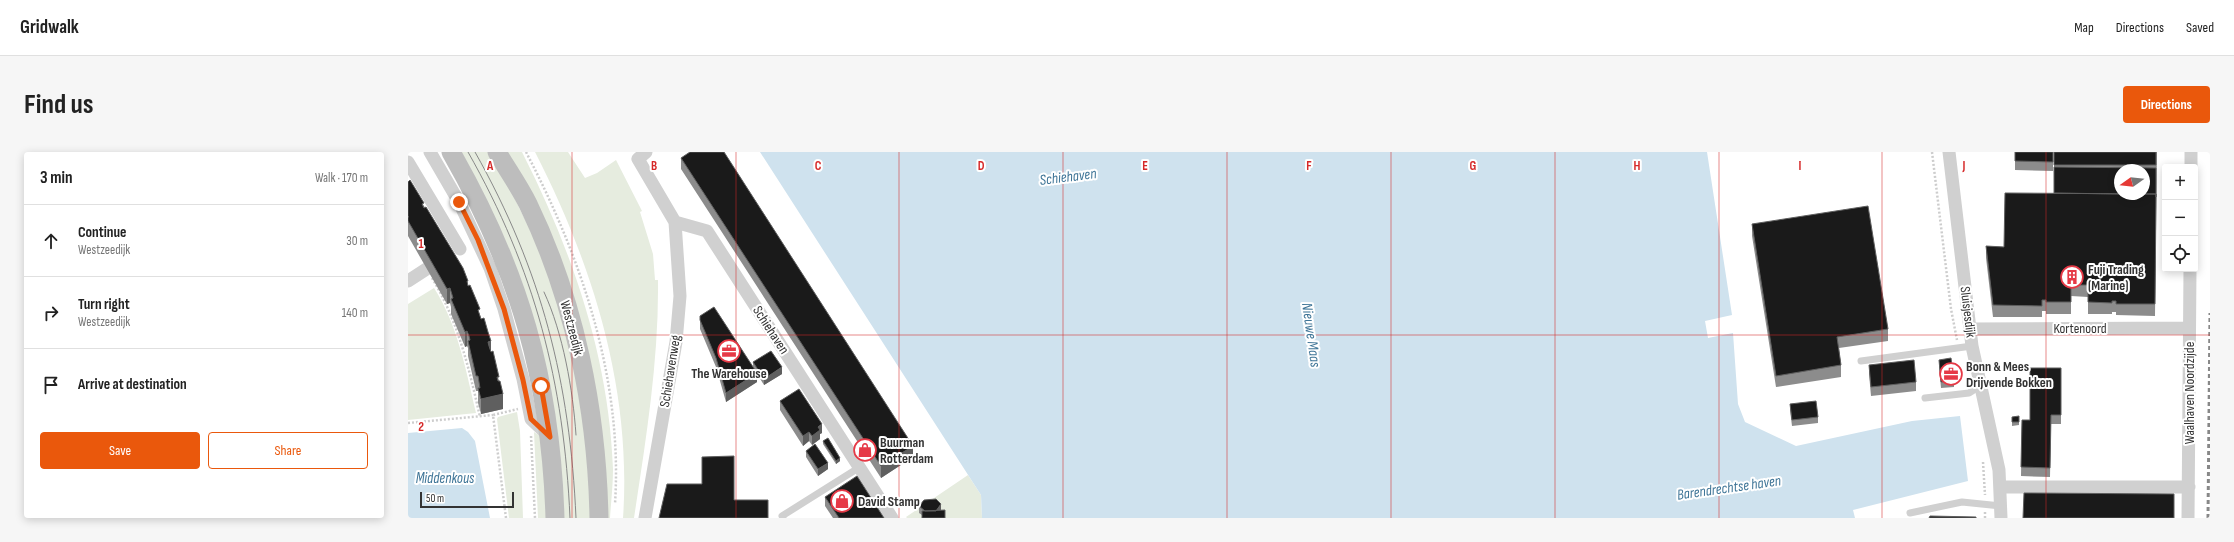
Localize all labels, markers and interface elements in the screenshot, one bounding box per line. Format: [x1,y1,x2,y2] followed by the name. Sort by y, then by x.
[20,16,79,39] text: Gridwalk
[2074,19,2094,36] text: Map
[2116,19,2164,36] text: Directions
[2186,19,2214,36] text: Saved
[2123,86,2210,123] button: Directions
[24,88,93,121] text: Find us
[486,158,494,174] text: A
[651,158,657,174] text: B
[815,158,822,174] text: C
[978,158,985,174] text: D
[1142,158,1148,174] text: E
[1306,158,1312,174] text: F
[1470,158,1477,174] text: G
[1634,158,1641,174] text: H
[1799,158,1802,174] text: I
[1962,158,1966,174] text: J
[1039,164,1097,190] water label: Schiehaven
[2114,164,2150,200] north arrow
[2162,164,2198,272] map controls
[2162,164,2198,200] button: +
[40,168,73,188] text: 3 min
[315,170,368,186] text: Walk · 170 m
[450,193,468,211] route end
[2162,200,2198,236] button: −
[78,223,127,242] text: Continue
[40,230,62,252] icon: ahead
[346,233,368,249] text: 30 m
[418,236,424,252] text: 1
[2162,236,2198,272] button: locate
[78,242,130,258] text: Westzeedijk
[2088,261,2144,294] place label: Fuji Trading (Marine)
[2059,264,2085,290] building icon: Fuji Trading (Marine)
[1956,285,1980,339] street label: Sluisjesdijk
[78,295,130,314] text: Turn right
[557,299,588,358] street label: Westzeedijk
[40,302,62,324] icon: right
[1297,302,1325,369] water label: Nieuwe Maas
[749,303,793,357] street label: Schiehaven
[342,305,368,321] text: 140 m
[78,314,130,330] text: Westzeedijk
[2053,320,2107,337] street label: Kortenoord
[656,333,684,408] street label: Schiehavenweg
[716,338,742,364] office icon: The Warehouse
[2181,342,2198,444] street label: Waalhaven Noordzijde
[1966,358,2052,391] place label: Bonn & Mees Drijvende Bokken
[1938,361,1964,387] office icon: Bonn & Mees Drijvende Bokken
[691,365,767,382] place label: The Warehouse
[40,374,62,396] icon: arrive
[78,375,187,394] text: Arrive at destination
[532,377,550,395] route start
[418,419,424,435] text: 2
[40,432,200,469] button: Save
[208,432,368,469] button: Share
[880,434,933,467] place label: Buurman Rotterdam
[852,437,878,463] shop icon: Buurman Rotterdam
[416,469,475,488] water label: Middenkous
[1676,471,1782,505] water label: Barendrechtse haven
[829,488,855,514] shop icon: David Stamp
[420,490,514,509] scale bar
[426,492,444,505] text: 50 m
[858,493,920,510] place label: David Stamp

